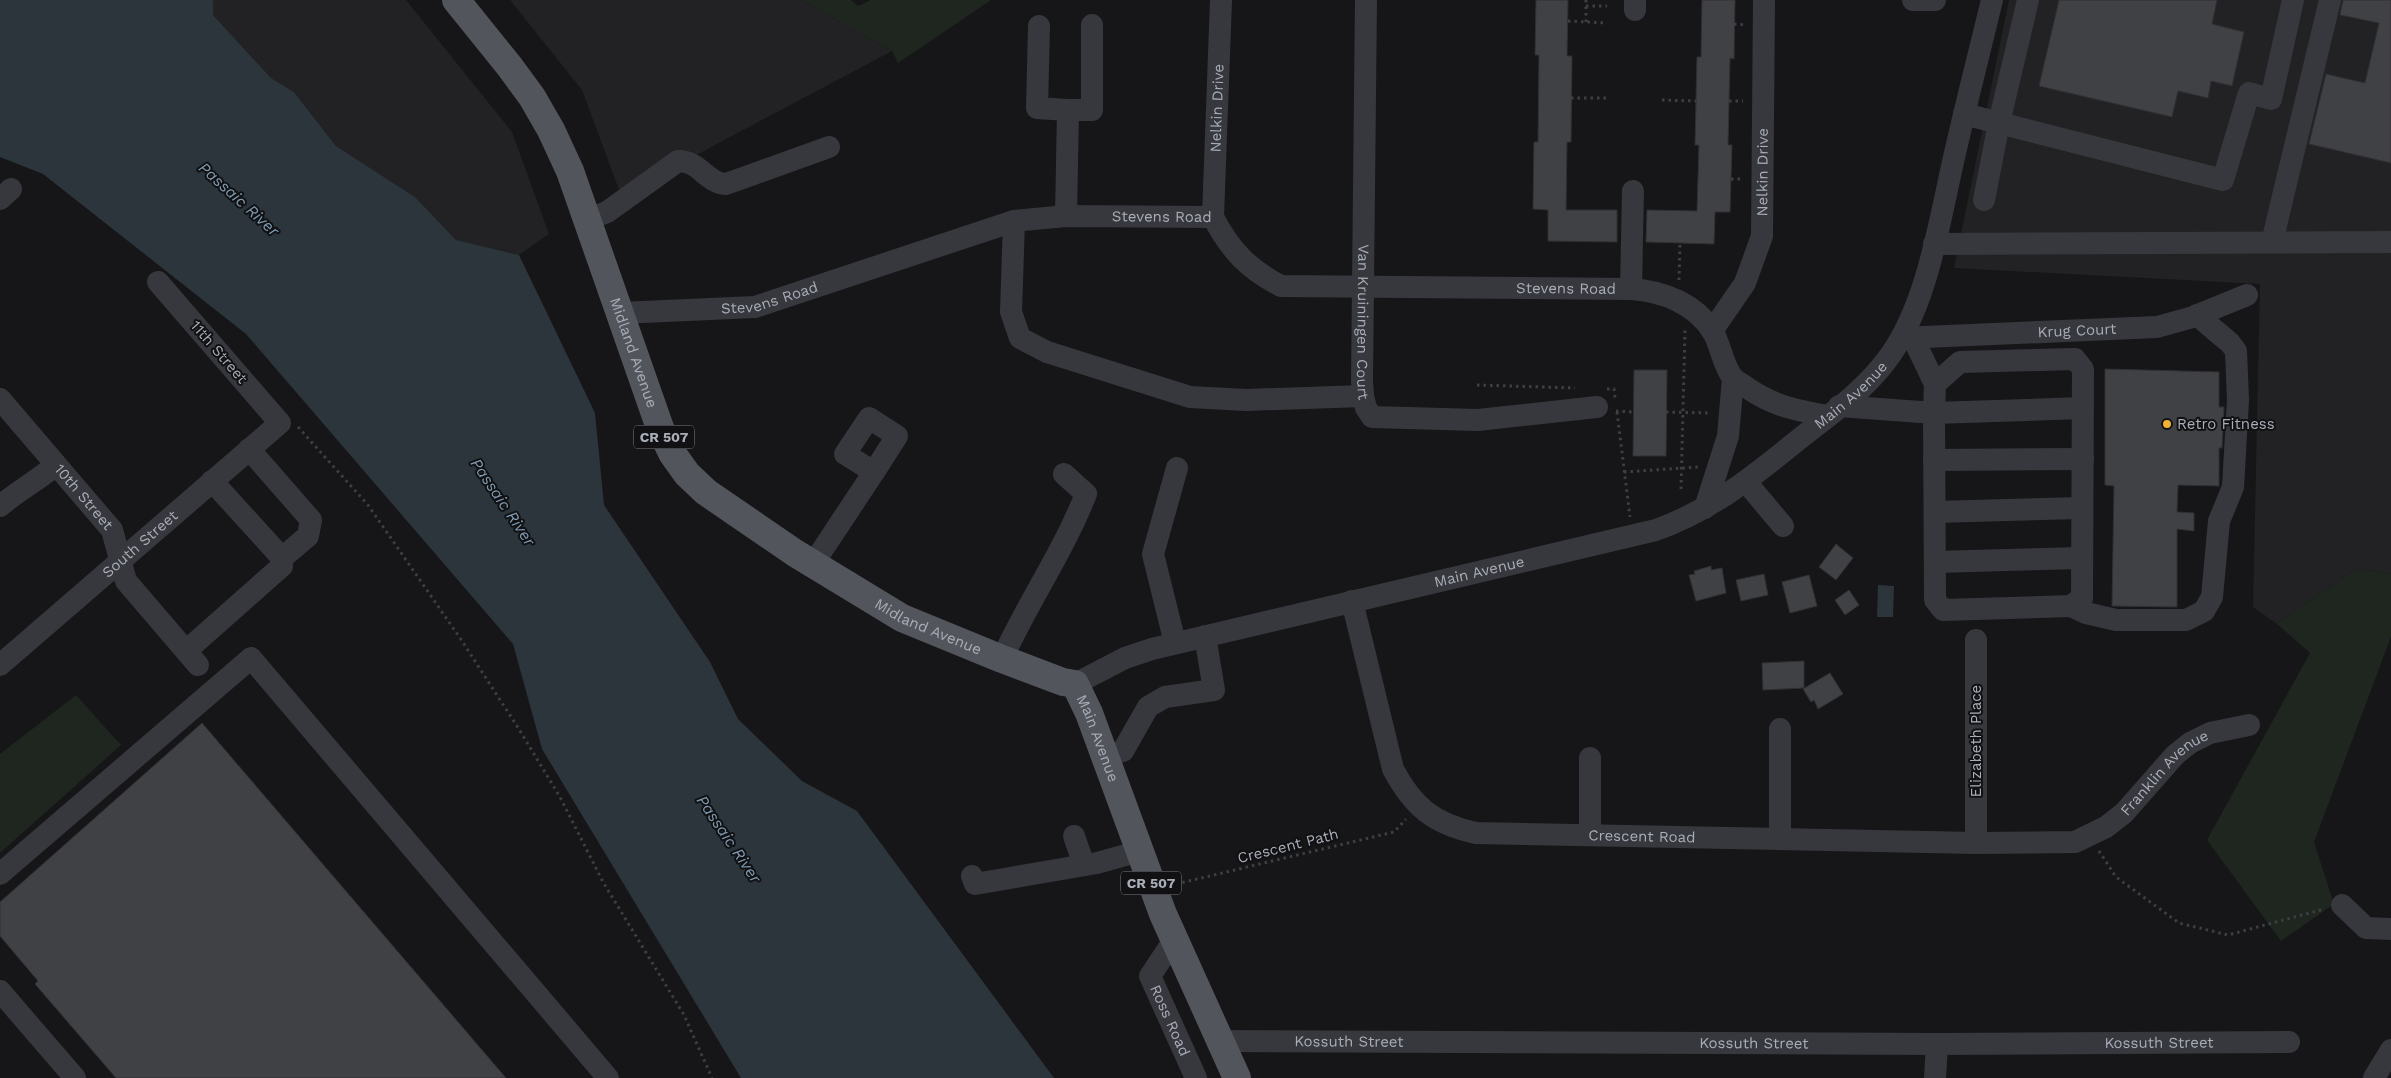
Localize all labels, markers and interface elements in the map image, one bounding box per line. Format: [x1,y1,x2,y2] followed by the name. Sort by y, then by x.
[1206,64,1228,153] street label: Nelkin Drive
[1753,128,1772,217] street label: Nelkin Drive
[195,158,284,241] water label: Passaic River
[1112,207,1212,226] street label: Stevens Road
[1353,244,1373,402] street label: Van Kruiningen Court
[721,278,820,318] street label: Stevens Road
[1516,279,1616,298] street label: Stevens Road
[606,295,661,410] street label: Midland Avenue
[187,317,252,388] street label: 11th Street
[2037,320,2117,341] street label: Krug Court
[1811,358,1891,433] street label: Main Avenue
[2177,415,2275,433] place label: Retro Fitness
[2161,418,2173,430] marker: Retro Fitness
[634,426,694,448] road number: CR 507
[467,455,540,550] water label: Passaic River
[51,460,117,534] street label: 10th Street
[99,506,182,582] street label: South Street
[1432,552,1526,591] street label: Main Avenue
[871,595,984,659] street label: Midland Avenue
[1967,685,1985,797] street label: Elizabeth Place
[1072,692,1123,784] street label: Main Avenue
[2117,726,2211,819] street label: Franklin Avenue
[693,792,766,887] water label: Passaic River
[1236,825,1340,867] street label: Crescent Path
[1588,826,1696,846] street label: Crescent Road
[1121,871,1181,894] road number: CR 507
[1146,982,1194,1059] street label: Ross Road
[1294,1032,1404,1051] street label: Kossuth Street
[2104,1033,2214,1052] street label: Kossuth Street
[1699,1034,1809,1052] street label: Kossuth Street

